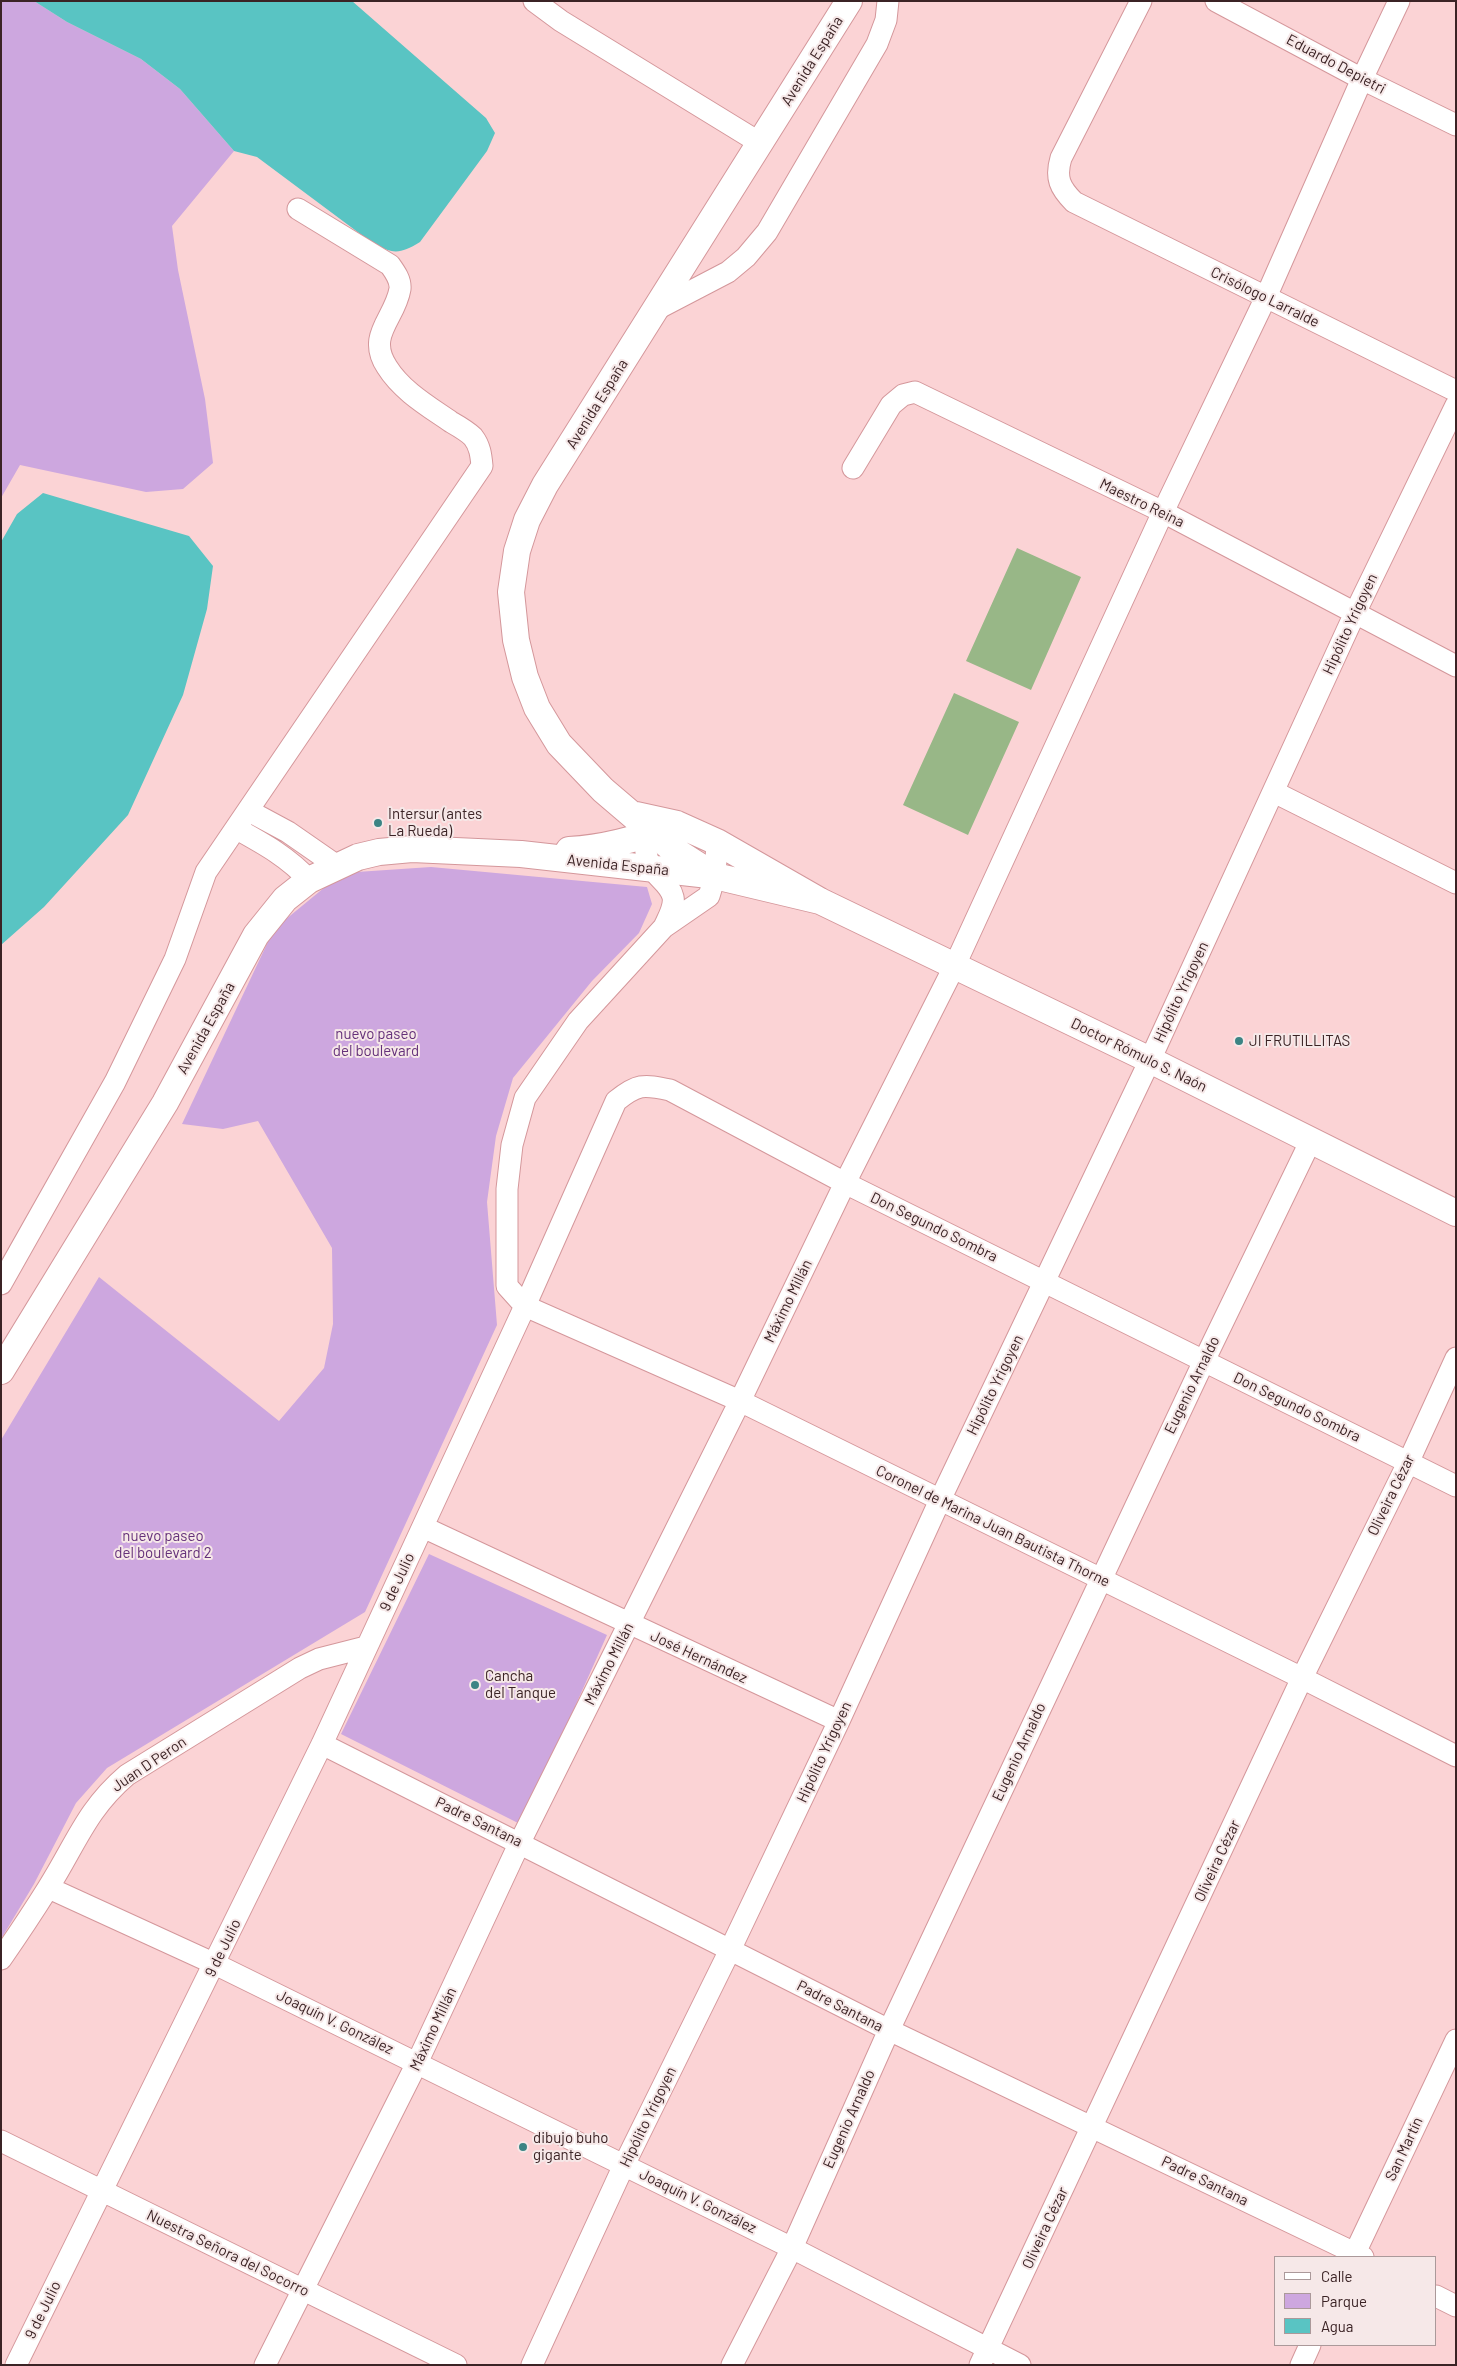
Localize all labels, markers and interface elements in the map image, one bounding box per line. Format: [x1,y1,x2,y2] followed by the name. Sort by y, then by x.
[777,13,847,109] street label: Avenida España
[1283,30,1389,98] street label: Eduardo Depietri
[1208,263,1322,331] street label: Crisólogo Larralde
[562,356,632,452] street label: Avenida España
[1097,475,1187,531] street label: Maestro Reina
[1319,571,1381,677] street label: Hipólito Yrigoyen
[388,805,482,840] place label: Intersur (antes La Rueda)
[372,817,384,829] marker: Intersur (antes La Rueda)
[566,851,670,879] street label: Avenida España
[1150,939,1212,1045] street label: Hipólito Yrigoyen
[173,979,239,1077] street label: Avenida España
[1068,1014,1210,1096] street label: Doctor Rómulo S. Naón
[333,1025,419,1060] park label: nuevo paseo del boulevard
[1249,1032,1350,1050] place label: JI FRUTILLITAS
[1233,1035,1245,1047] marker: JI FRUTILLITAS
[867,1188,1001,1266] street label: Don Segundo Sombra
[760,1257,816,1345] street label: Máximo Millán
[963,1332,1027,1438] street label: Hipólito Yrigoyen
[1161,1333,1223,1437] street label: Eugenio Arnaldo
[1230,1368,1364,1446] street label: Don Segundo Sombra
[1364,1451,1418,1539] street label: Oliveira Cézar
[873,1461,1113,1591] street label: Coronel de Marina Juan Bautista Thorne
[114,1527,212,1562] park label: nuevo paseo del boulevard 2
[376,1550,418,1614] street label: 9 de Julio
[581,1620,637,1708] street label: Máximo Millán
[648,1627,750,1687] street label: José Hernández
[485,1667,556,1702] place label: Cancha del Tanque
[469,1679,481,1691] marker: Cancha del Tanque
[793,1699,855,1805] street label: Hipólito Yrigoyen
[988,1700,1050,1804] street label: Eugenio Arnaldo
[108,1733,190,1795] street label: Juan D Peron
[433,1793,525,1851] street label: Padre Santana
[1190,1817,1244,1905] street label: Oliveira Cézar
[201,1916,245,1980] street label: 9 de Julio
[794,1977,886,2035] street label: Padre Santana
[406,1984,460,2074] street label: Máximo Millán
[274,1986,396,2058] street label: Joaquín V. González
[616,2064,680,2170] street label: Hipólito Yrigoyen
[819,2067,879,2171] street label: Eugenio Arnaldo
[1381,2114,1427,2184] street label: San Martín
[533,2129,608,2164] place label: dibujo buho gigante
[517,2141,529,2153] marker: dibujo buho gigante
[1159,2152,1251,2210] street label: Padre Santana
[637,2165,759,2237] street label: Joaquín V. González
[1018,2184,1072,2272] street label: Oliveira Cézar
[144,2206,312,2300] street label: Nuestra Señora del Socorro
[1274,2256,1437,2346] legend
[1321,2267,1353,2285] text: Calle
[21,2278,65,2342] street label: 9 de Julio
[1321,2292,1367,2310] text: Parque
[1321,2317,1354,2335] text: Agua

